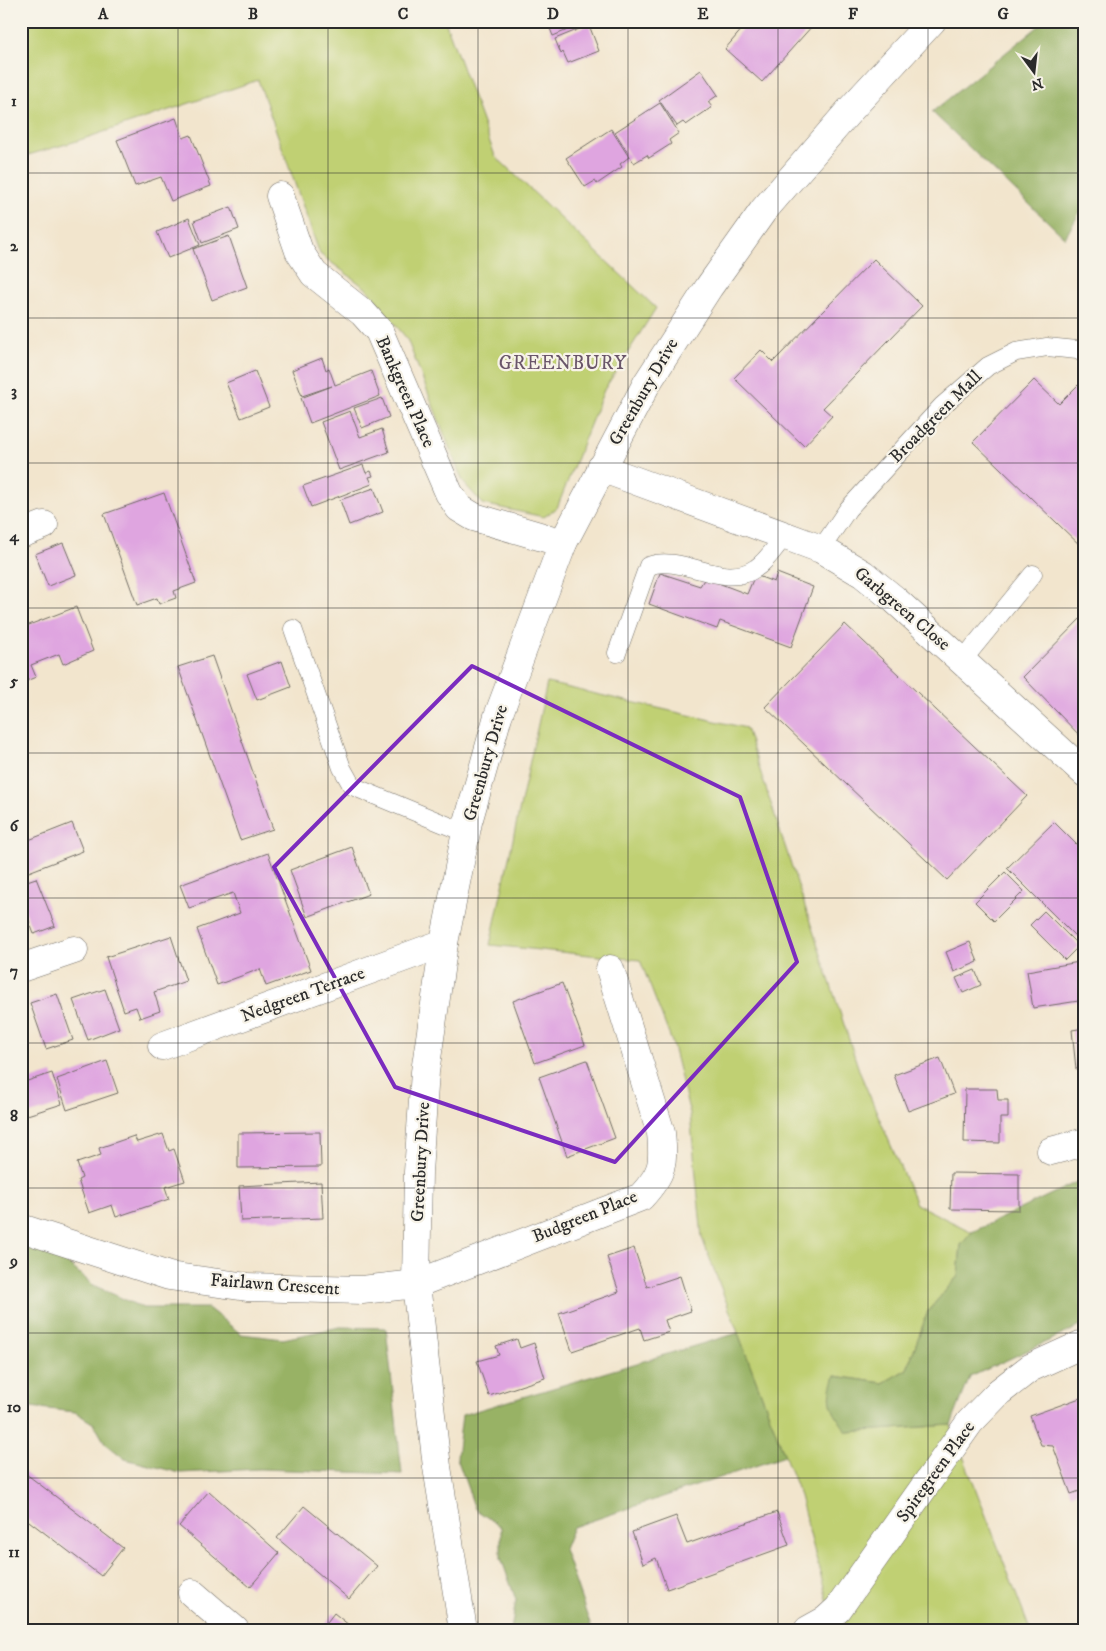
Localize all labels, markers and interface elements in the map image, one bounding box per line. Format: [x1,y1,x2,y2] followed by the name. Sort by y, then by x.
[97,4,109,24] text: A
[248,4,258,24] text: B
[398,4,408,24] text: C
[547,4,559,24] text: D
[697,4,709,24] text: E
[848,4,858,24] text: F
[997,4,1009,24] text: G
[1008,48,1058,98] north arrow
[1029,73,1045,94] text: N
[11,91,17,111] text: 1
[10,236,19,256] text: 2
[371,333,439,451] street label: Bankgreen Place
[604,335,684,449] street label: Greenbury Drive
[499,352,627,375] district label: GREENBURY
[885,366,987,468] street label: Broadgreen Mall
[11,381,17,401] text: 3
[8,526,19,546] text: 4
[850,562,954,656] street label: Garbgreen Close
[9,671,18,691] text: 5
[459,702,513,824] street label: Greenbury Drive
[10,816,20,836] text: 6
[10,961,18,981] text: 7
[238,962,368,1028] street label: Nedgreen Terrace
[407,1102,435,1222] street label: Greenbury Drive
[10,1106,18,1126] text: 8
[529,1186,641,1248] street label: Budgreen Place
[9,1251,18,1271] text: 9
[210,1270,341,1301] street label: Fairlawn Crescent
[7,1397,22,1417] text: 10
[892,1417,980,1527] street label: Spiregreen Place
[8,1542,20,1562] text: 11

